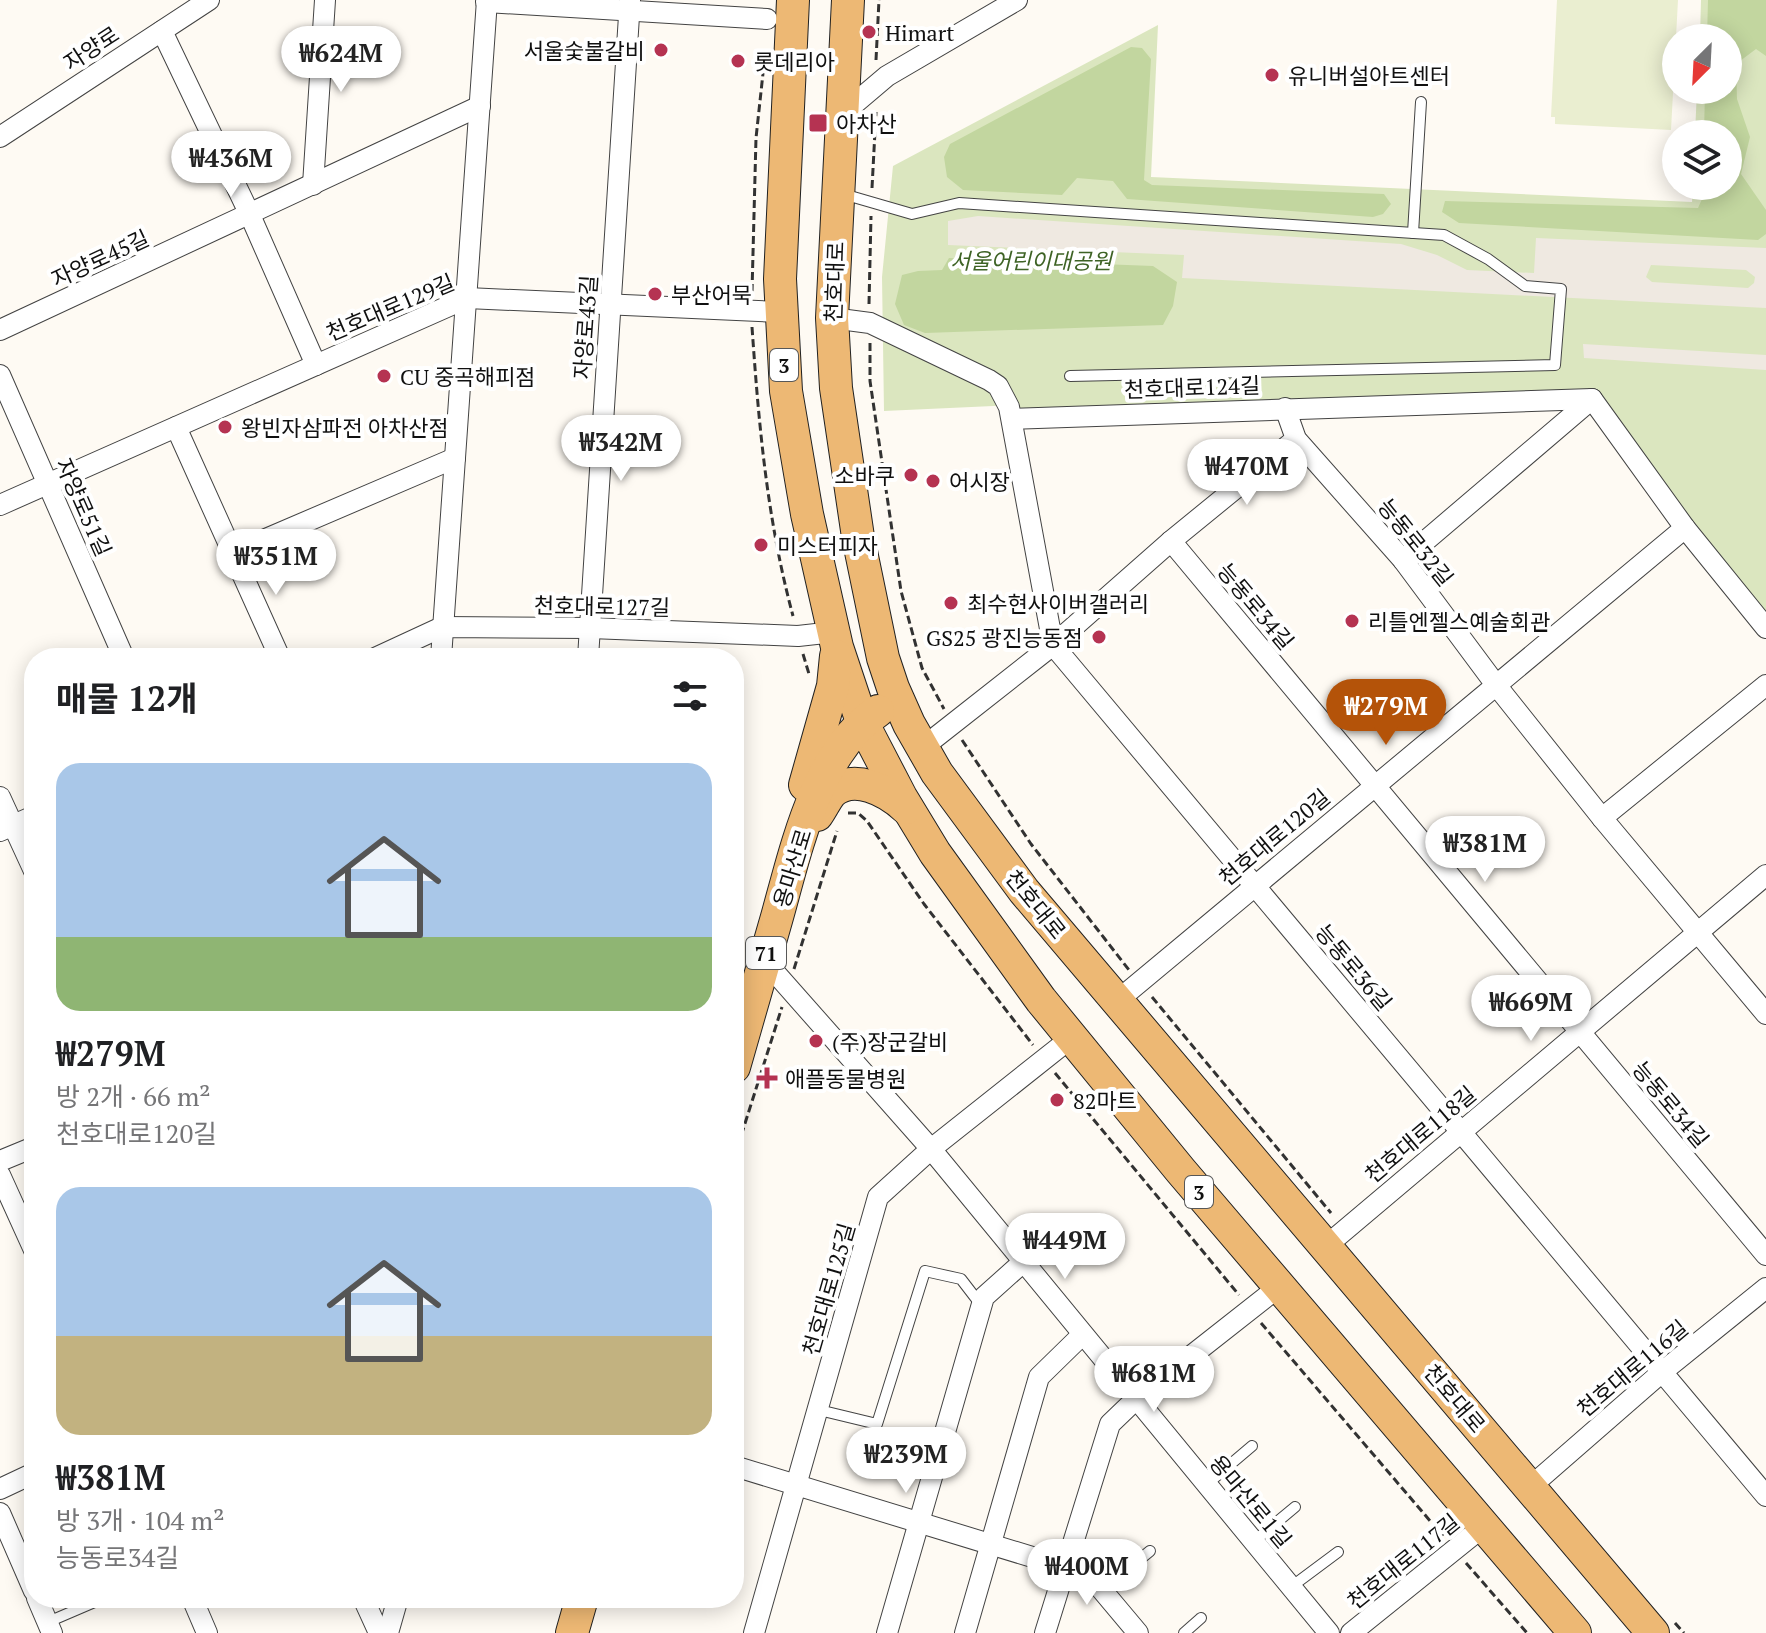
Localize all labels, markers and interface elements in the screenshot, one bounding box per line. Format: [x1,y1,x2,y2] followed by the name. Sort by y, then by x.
[885,18,954,47] place label: Himart
[58,19,124,77] street label: 자양로
[860,23,878,41] marker: Himart
[1662,24,1742,104] north arrow
[1662,24,1742,200] map controls
[285,26,397,94] pin: ₩624M
[299,35,383,69] text: ₩624M
[524,36,645,65] place label: 서울숯불갈비
[652,41,670,59] marker: 서울숯불갈비
[754,47,835,76] place label: 롯데리아
[729,52,747,70] marker: 롯데리아
[1288,61,1450,90] place label: 유니버설아트센터
[1263,66,1281,84] marker: 유니버설아트센터
[836,109,897,138] place label: 아차산
[807,112,829,134] marker: 아차산
[1662,120,1742,200] button: layers
[175,131,287,199] pin: ₩436M
[189,140,273,174] text: ₩436M
[47,223,153,293] street label: 자양로45길
[818,241,850,323] street label: 천호대로
[950,246,1114,275] park label: 서울어린이대공원
[322,267,458,347] street label: 천호대로129길
[567,274,603,380] street label: 자양로43길
[671,280,752,309] place label: 부산어묵
[646,285,664,303] marker: 부산어묵
[770,349,798,381] road number: 3
[400,362,536,391] place label: CU 중곡해피점
[375,367,393,385] marker: CU 중곡해피점
[1123,370,1261,404] street label: 천호대로124길
[241,413,449,442] place label: 왕빈자삼파전 아차산점
[565,415,677,483] pin: ₩342M
[216,418,234,436] marker: 왕빈자삼파전 아차산점
[579,424,663,458] text: ₩342M
[1191,439,1303,507] pin: ₩470M
[1205,448,1289,482] text: ₩470M
[50,453,118,561] street label: 자양로51길
[834,461,895,490] place label: 소바쿠
[902,466,920,484] marker: 소바쿠
[949,467,1010,496] place label: 어시장
[924,472,942,490] marker: 어시장
[1372,492,1460,592] street label: 능동로32길
[220,529,332,597] pin: ₩351M
[777,531,878,560] place label: 미스터피자
[752,536,770,554] marker: 미스터피자
[234,538,318,572] text: ₩351M
[1211,557,1301,655] street label: 능동로34길
[967,589,1149,618] place label: 최수현사이버갤러리
[534,590,670,622] street label: 천호대로127길
[942,594,960,612] marker: 최수현사이버갤러리
[1368,607,1550,636] place label: 리틀엔젤스예술회관
[1343,612,1361,630] marker: 리틀엔젤스예술회관
[926,623,1083,652] place label: GS25 광진능동점
[1090,628,1108,646] marker: GS25 광진능동점
[668,674,712,718] icon: filters
[56,676,197,721] text: 매물 12개
[1330,679,1442,747] pin: ₩279M
[1344,688,1428,722] text: ₩279M
[1212,782,1336,892] street label: 천호대로120길
[312,815,456,959] icon: home
[1429,816,1541,884] pin: ₩381M
[766,825,818,911] street label: 용마산로
[1443,825,1527,859] text: ₩381M
[999,863,1073,945] street label: 천호대로
[1309,918,1399,1016] street label: 능동로36길
[746,937,786,969] road number: 71
[1475,975,1587,1043] pin: ₩669M
[1489,984,1573,1018] text: ₩669M
[832,1027,948,1056] place label: (주)장군갈비
[56,1031,165,1076] text: ₩279M
[807,1032,825,1050] marker: (주)장군갈비
[1626,1055,1716,1153] street label: 능동로34길
[785,1064,906,1093] place label: 애플동물병원
[756,1067,778,1089] marker: 애플동물병원
[56,1079,211,1113] text: 방 2개 · 66 m²
[1358,1079,1482,1189] street label: 천호대로118길
[1073,1086,1137,1115] place label: 82마트
[1048,1091,1066,1109] marker: 82마트
[56,1116,217,1150] text: 천호대로120길
[1185,1176,1213,1208] road number: 3
[1009,1213,1121,1281] pin: ₩449M
[795,1219,861,1359] street label: 천호대로125길
[1023,1222,1107,1256] text: ₩449M
[312,1239,456,1383] icon: home
[1570,1313,1694,1423] street label: 천호대로116길
[1098,1346,1210,1414] pin: ₩681M
[1112,1355,1196,1389] text: ₩681M
[1418,1358,1492,1438] street label: 천호대로
[850,1427,962,1495] pin: ₩239M
[864,1436,948,1470] text: ₩239M
[1204,1448,1298,1554] street label: 용마산로1길
[56,1455,165,1500] text: ₩381M
[56,1503,224,1537] text: 방 3개 · 104 m²
[1341,1507,1465,1615] street label: 천호대로117길
[1031,1539,1143,1607] pin: ₩400M
[56,1540,179,1574] text: 능동로34길
[1045,1548,1129,1582] text: ₩400M

